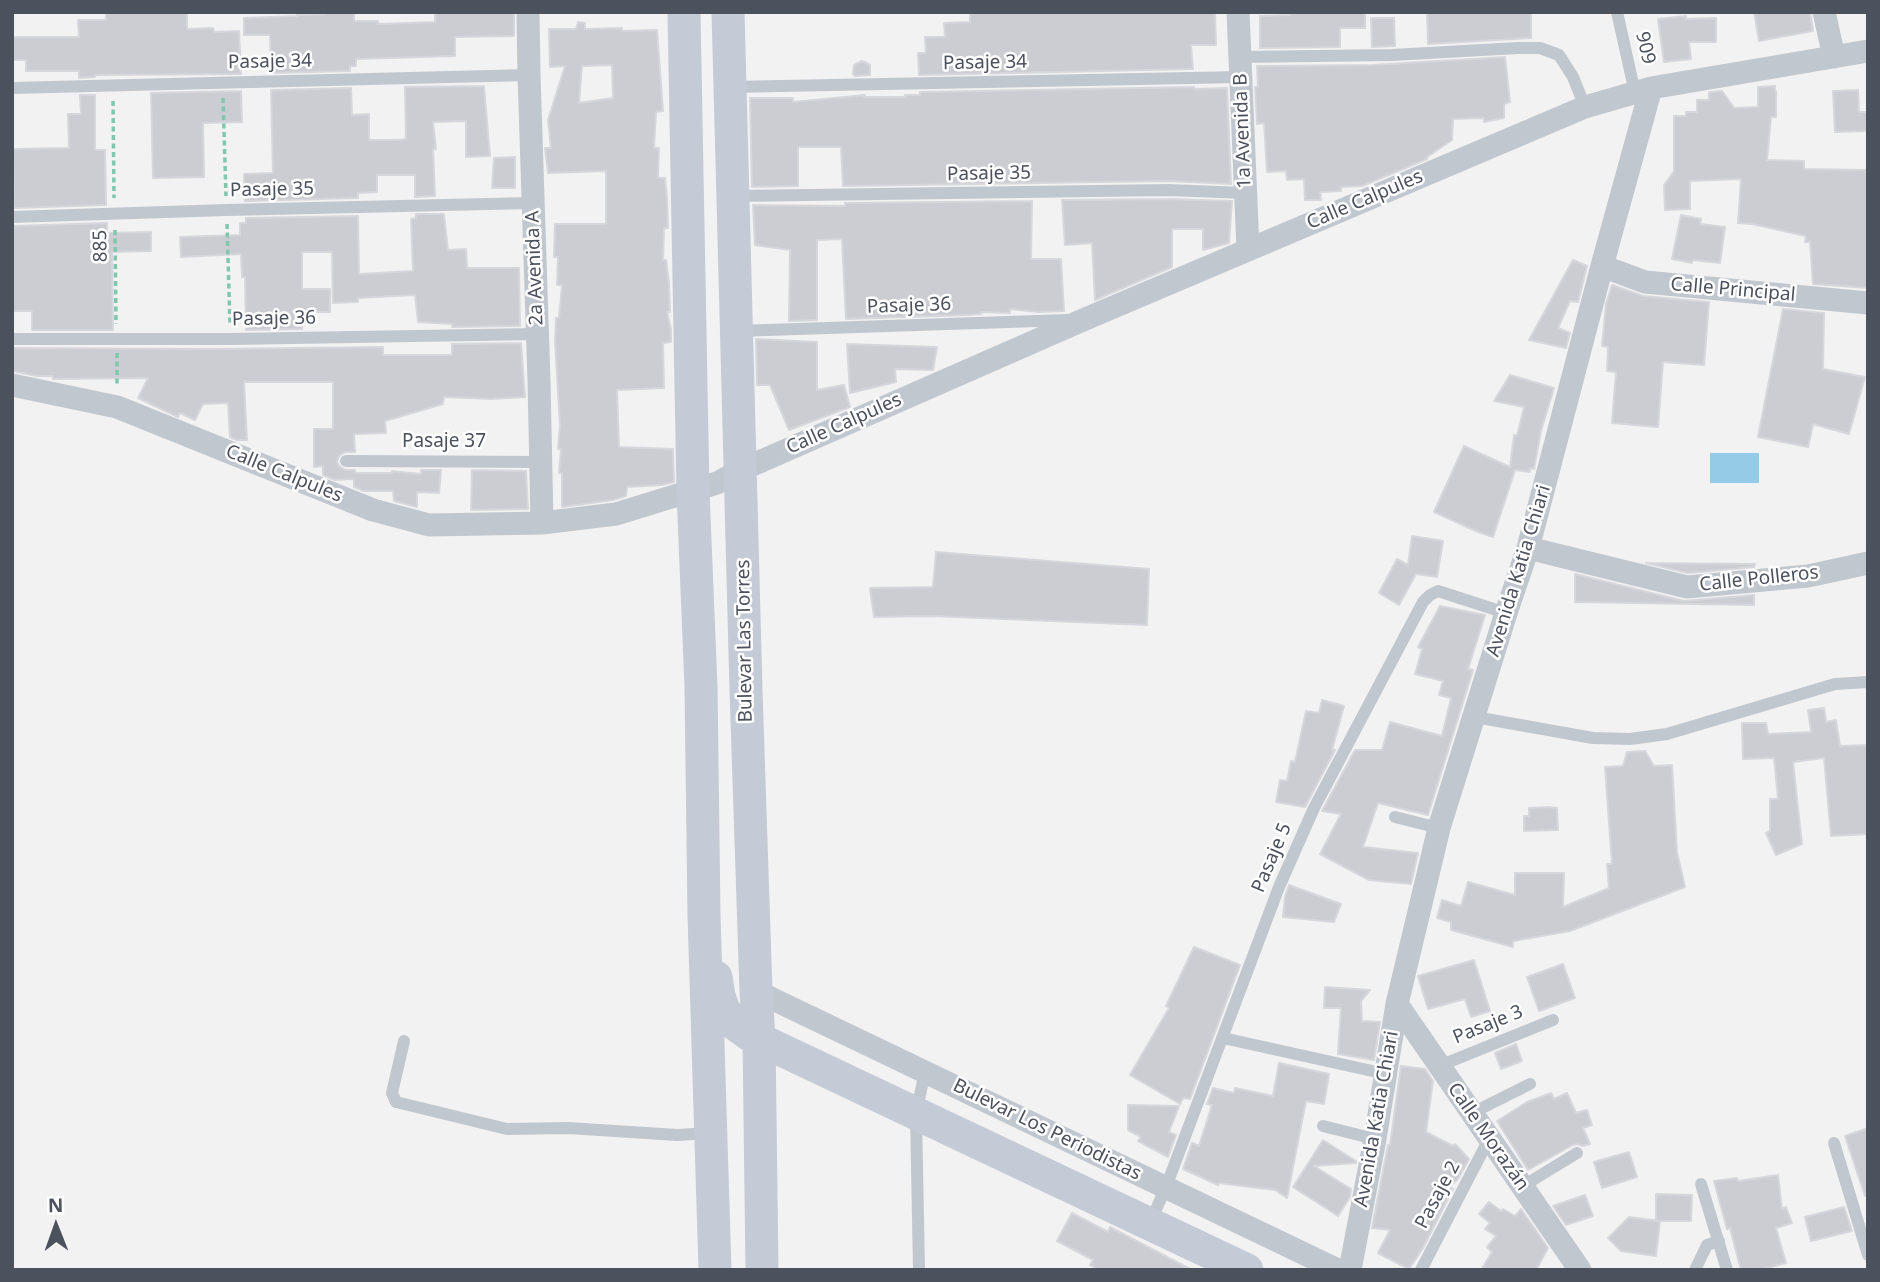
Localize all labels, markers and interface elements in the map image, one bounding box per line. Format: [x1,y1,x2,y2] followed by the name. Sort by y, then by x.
[1630,30,1660,66] street label: 909
[228,50,312,74] street label: Pasaje 34
[943,51,1027,75] street label: Pasaje 34
[1230,73,1256,189] street label: 1a Avenida B
[947,162,1031,186] street label: Pasaje 35
[1304,165,1426,235] street label: Calle Calpules
[230,178,314,202] street label: Pasaje 35
[522,210,548,326] street label: 2a Avenida A
[89,230,113,262] street label: 885
[1670,273,1796,307] street label: Calle Principal
[867,293,951,319] street label: Pasaje 36
[232,307,316,331] street label: Pasaje 36
[783,388,905,460] street label: Calle Calpules
[402,431,486,453] street label: Pasaje 37
[222,440,346,508] street label: Calle Calpules
[1482,482,1556,660] street label: Avenida Katia Chiari
[732,559,758,723] street label: Bulevar Las Torres
[1698,561,1820,597] street label: Calle Polleros
[1247,820,1297,896] street label: Pasaje 5
[1450,1001,1526,1049] street label: Pasaje 3
[1350,1029,1404,1209] street label: Avenida Katia Chiari
[949,1074,1145,1186] street label: Bulevar Los Periodistas
[1442,1079,1534,1195] street label: Calle Morazán
[1411,1157,1465,1233] street label: Pasaje 2
[21,1191,91,1261] north arrow
[48,1192,64,1218] text: N

